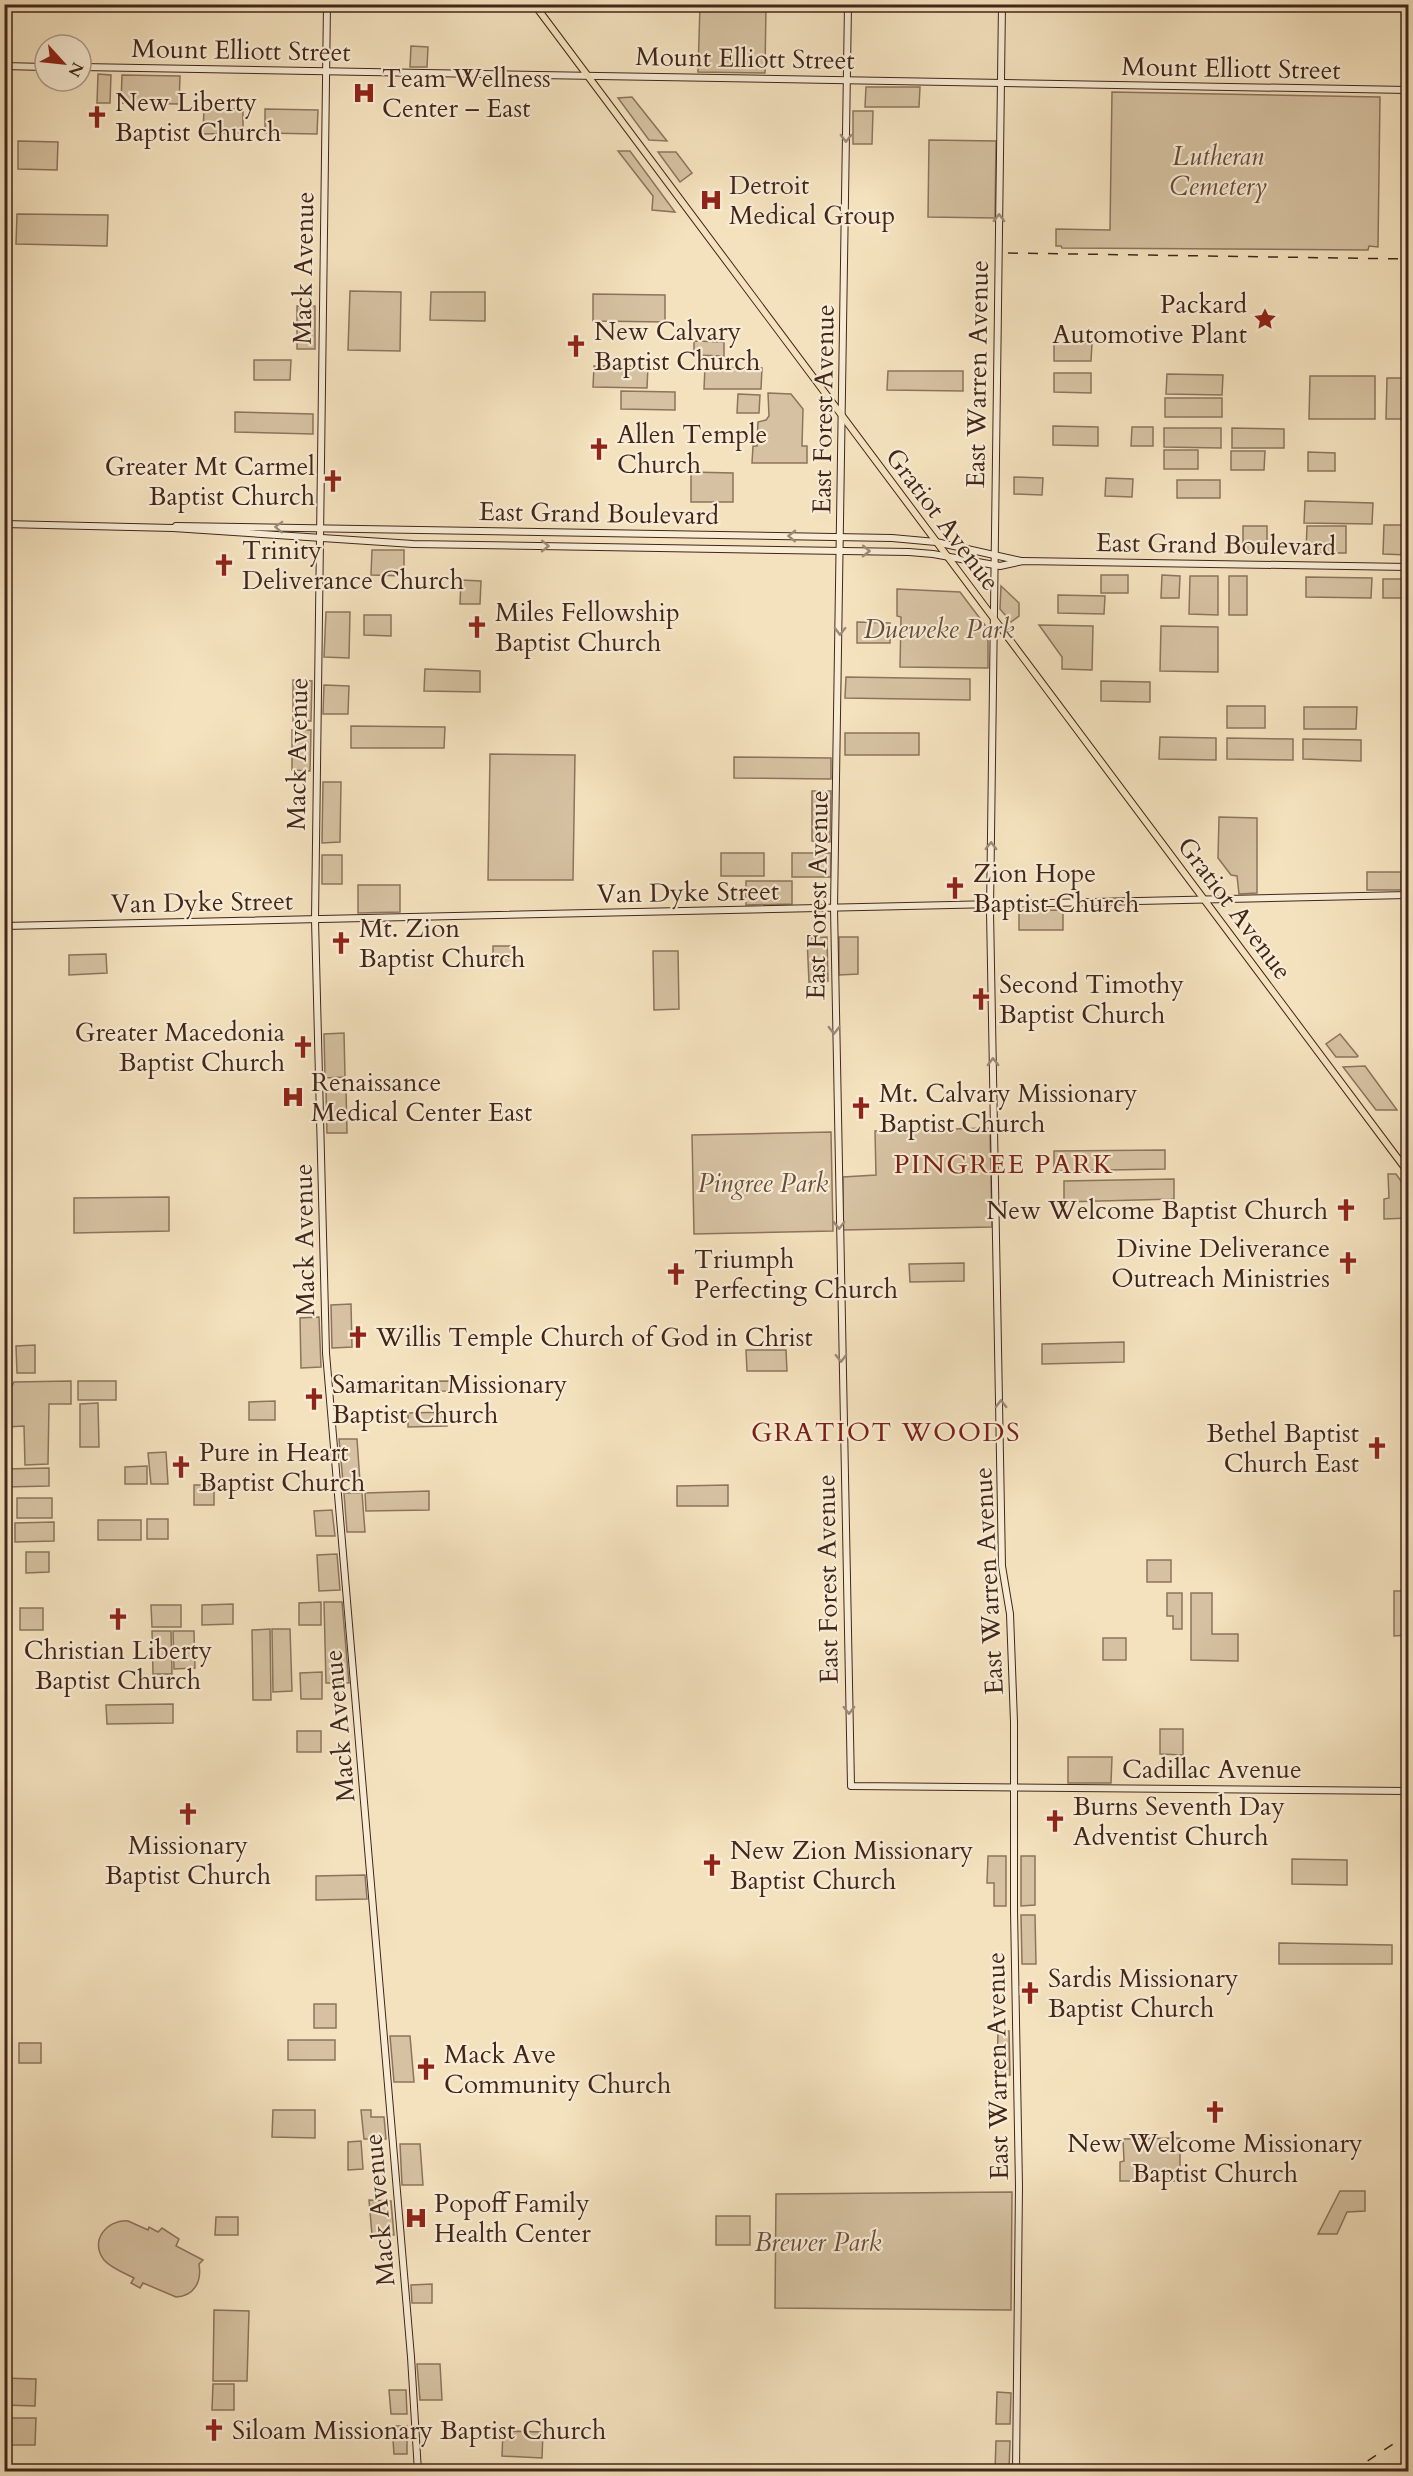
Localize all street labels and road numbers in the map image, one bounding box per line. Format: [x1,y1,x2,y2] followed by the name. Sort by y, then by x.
[131,31,351,70] street label: Mount Elliott Street
[635,39,855,78] street label: Mount Elliott Street
[1121,49,1341,88] street label: Mount Elliott Street
[285,191,322,345] street label: Mack Avenue
[958,260,997,488] street label: East Warren Avenue
[804,304,843,514] street label: East Forest Avenue
[877,441,1008,598] street label: Gratiot Avenue
[479,494,720,533] street label: East Grand Boulevard
[1096,525,1337,564] street label: East Grand Boulevard
[279,677,316,831] street label: Mack Avenue
[798,790,837,1000] street label: East Forest Avenue
[1169,830,1300,987] street label: Gratiot Avenue
[597,873,779,912] street label: Van Dyke Street
[111,883,293,922] street label: Van Dyke Street
[286,1163,323,1317] street label: Mack Avenue
[965,1466,1012,1696] street label: East Warren Avenue
[808,1474,847,1684] street label: East Forest Avenue
[315,1648,364,1804] street label: Mack Avenue
[1122,1752,1302,1787] street label: Cadillac Avenue
[978,1952,1017,2180] street label: East Warren Avenue
[355,2132,404,2288] street label: Mack Avenue

